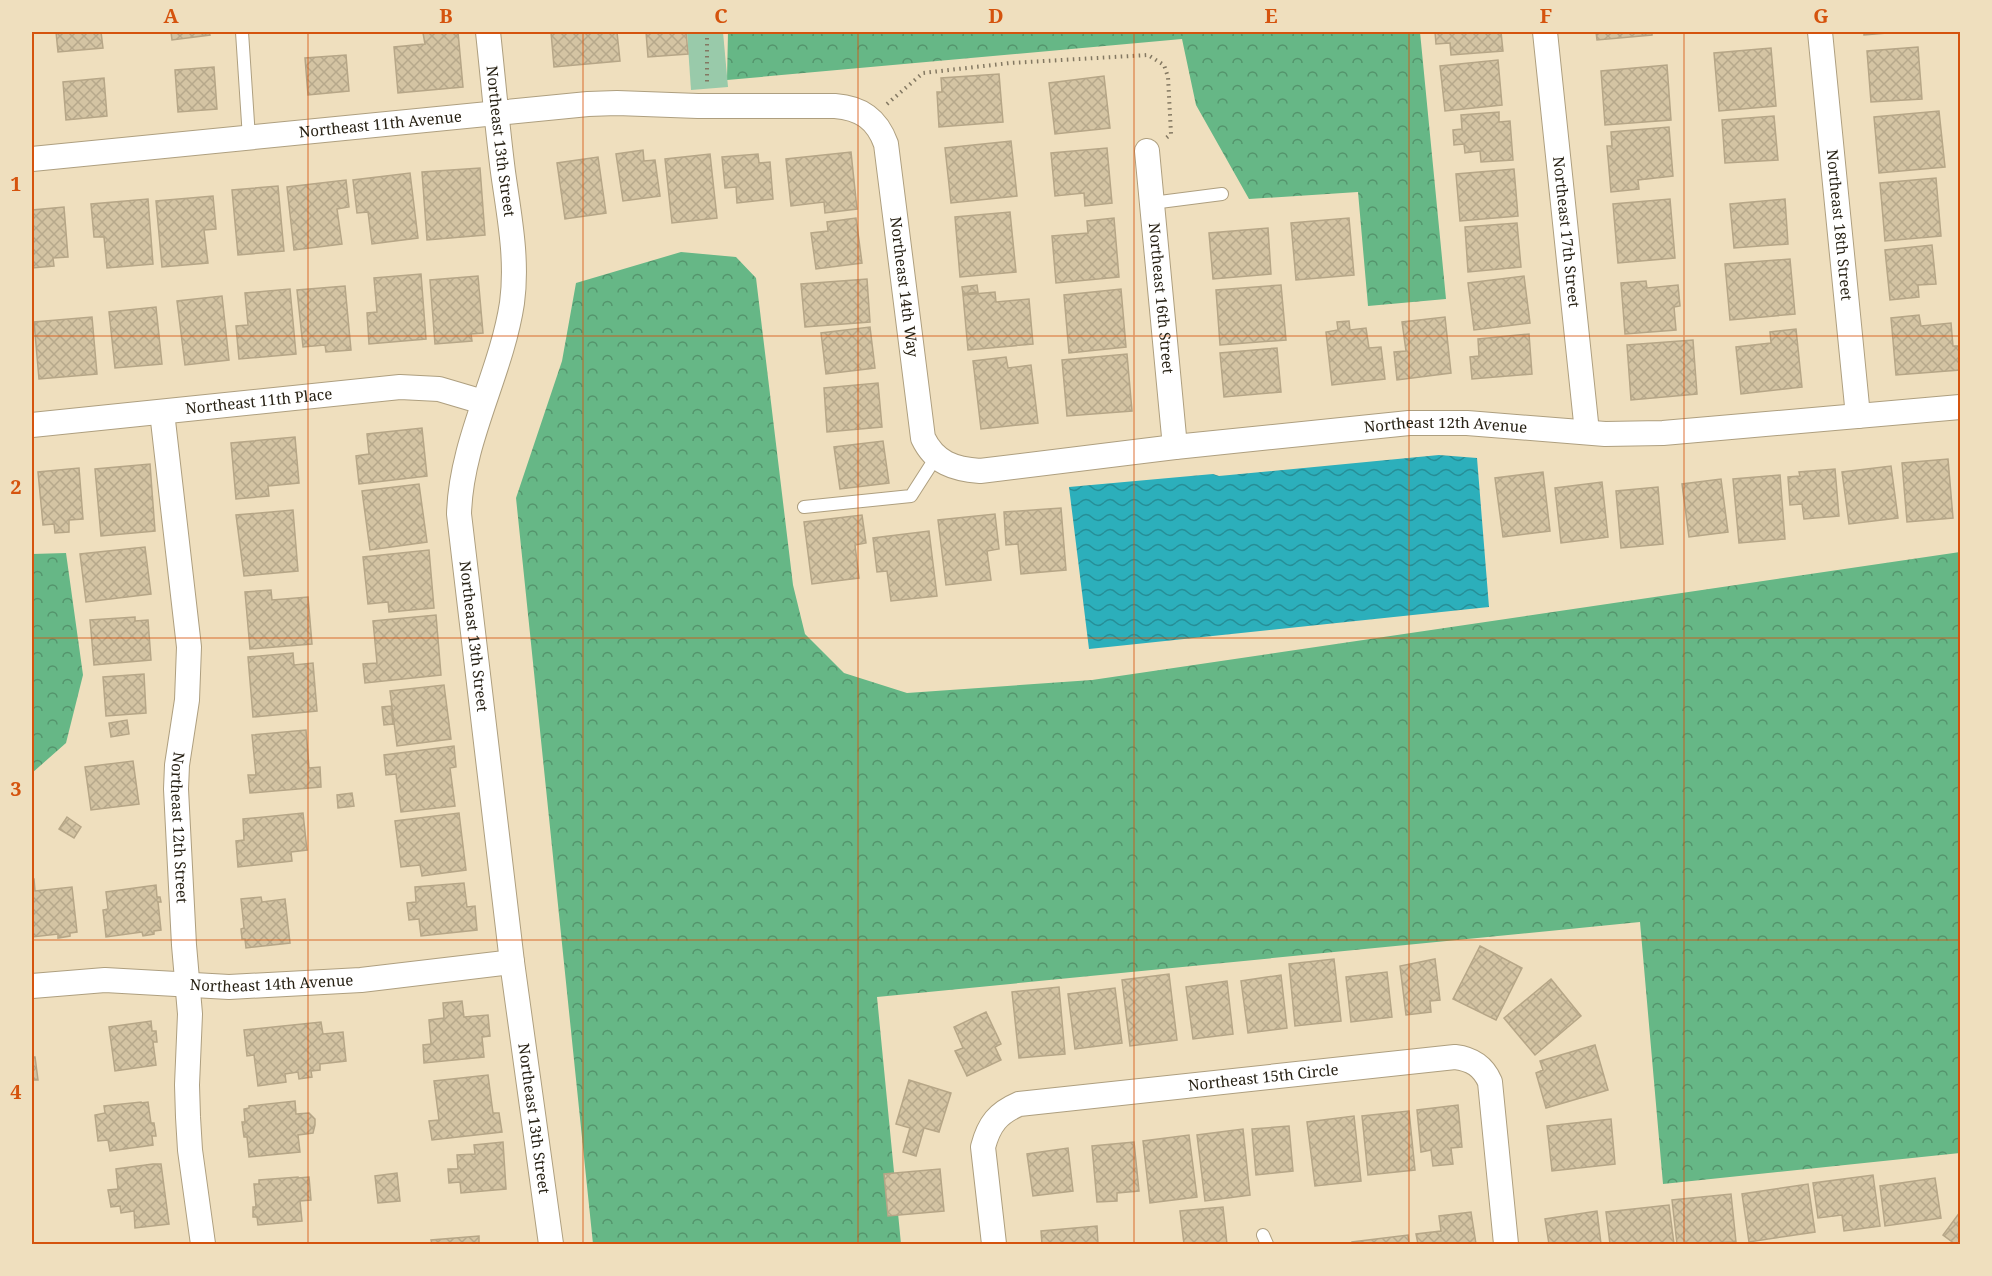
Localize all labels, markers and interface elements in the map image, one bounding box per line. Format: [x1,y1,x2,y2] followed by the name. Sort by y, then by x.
[163,2,179,29] text: A
[439,2,453,29] text: B
[714,2,728,29] text: C
[988,2,1004,29] text: D
[1264,2,1278,29] text: E
[1540,2,1552,29] text: F
[1813,2,1829,29] text: G
[483,65,520,218] street label: Northeast 13th Street
[298,106,463,142] street label: Northeast 11th Avenue
[1823,148,1858,301] street label: Northeast 18th Street
[1549,155,1585,308] street label: Northeast 17th Street
[10,170,22,197] text: 1
[886,216,924,359] street label: Northeast 14th Way
[1145,222,1179,375] street label: Northeast 16th Street
[184,383,333,418] street label: Northeast 11th Place
[1363,412,1528,437] street label: Northeast 12th Avenue
[10,473,22,500] text: 2
[456,560,493,713] street label: Northeast 13th Street
[167,751,193,904] street label: Northeast 12th Street
[10,775,22,802] text: 3
[189,969,354,996] street label: Northeast 14th Avenue
[514,1042,555,1195] street label: Northeast 13th Street
[1187,1059,1339,1095] street label: Northeast 15th Circle
[10,1078,22,1105] text: 4

